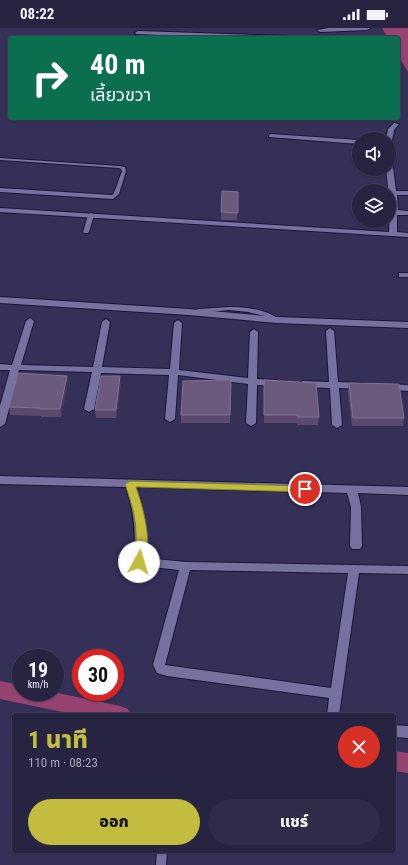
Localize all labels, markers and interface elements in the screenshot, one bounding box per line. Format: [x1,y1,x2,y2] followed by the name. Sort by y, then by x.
[20,5,54,23] text: 08:22
[90,48,146,81] text: 40 m
[24,52,76,104] icon: right
[90,84,151,105] text: เลี้ยวขวา
[352,132,396,228] map controls
[352,132,396,176] button: sound
[352,184,396,228] button: layers
[288,472,322,506] pin
[294,478,316,500] icon: arrive
[118,541,160,583] position arrow
[72,649,124,701] speed limit sign: 30
[28,658,48,682] text: 19
[28,679,48,690] text: km/h
[28,726,88,754] text: 1 นาที
[338,726,380,768] button: close
[28,755,98,770] text: 110 m · 08:23
[28,799,200,845] button: ออก
[208,799,380,845] button: แชร์

